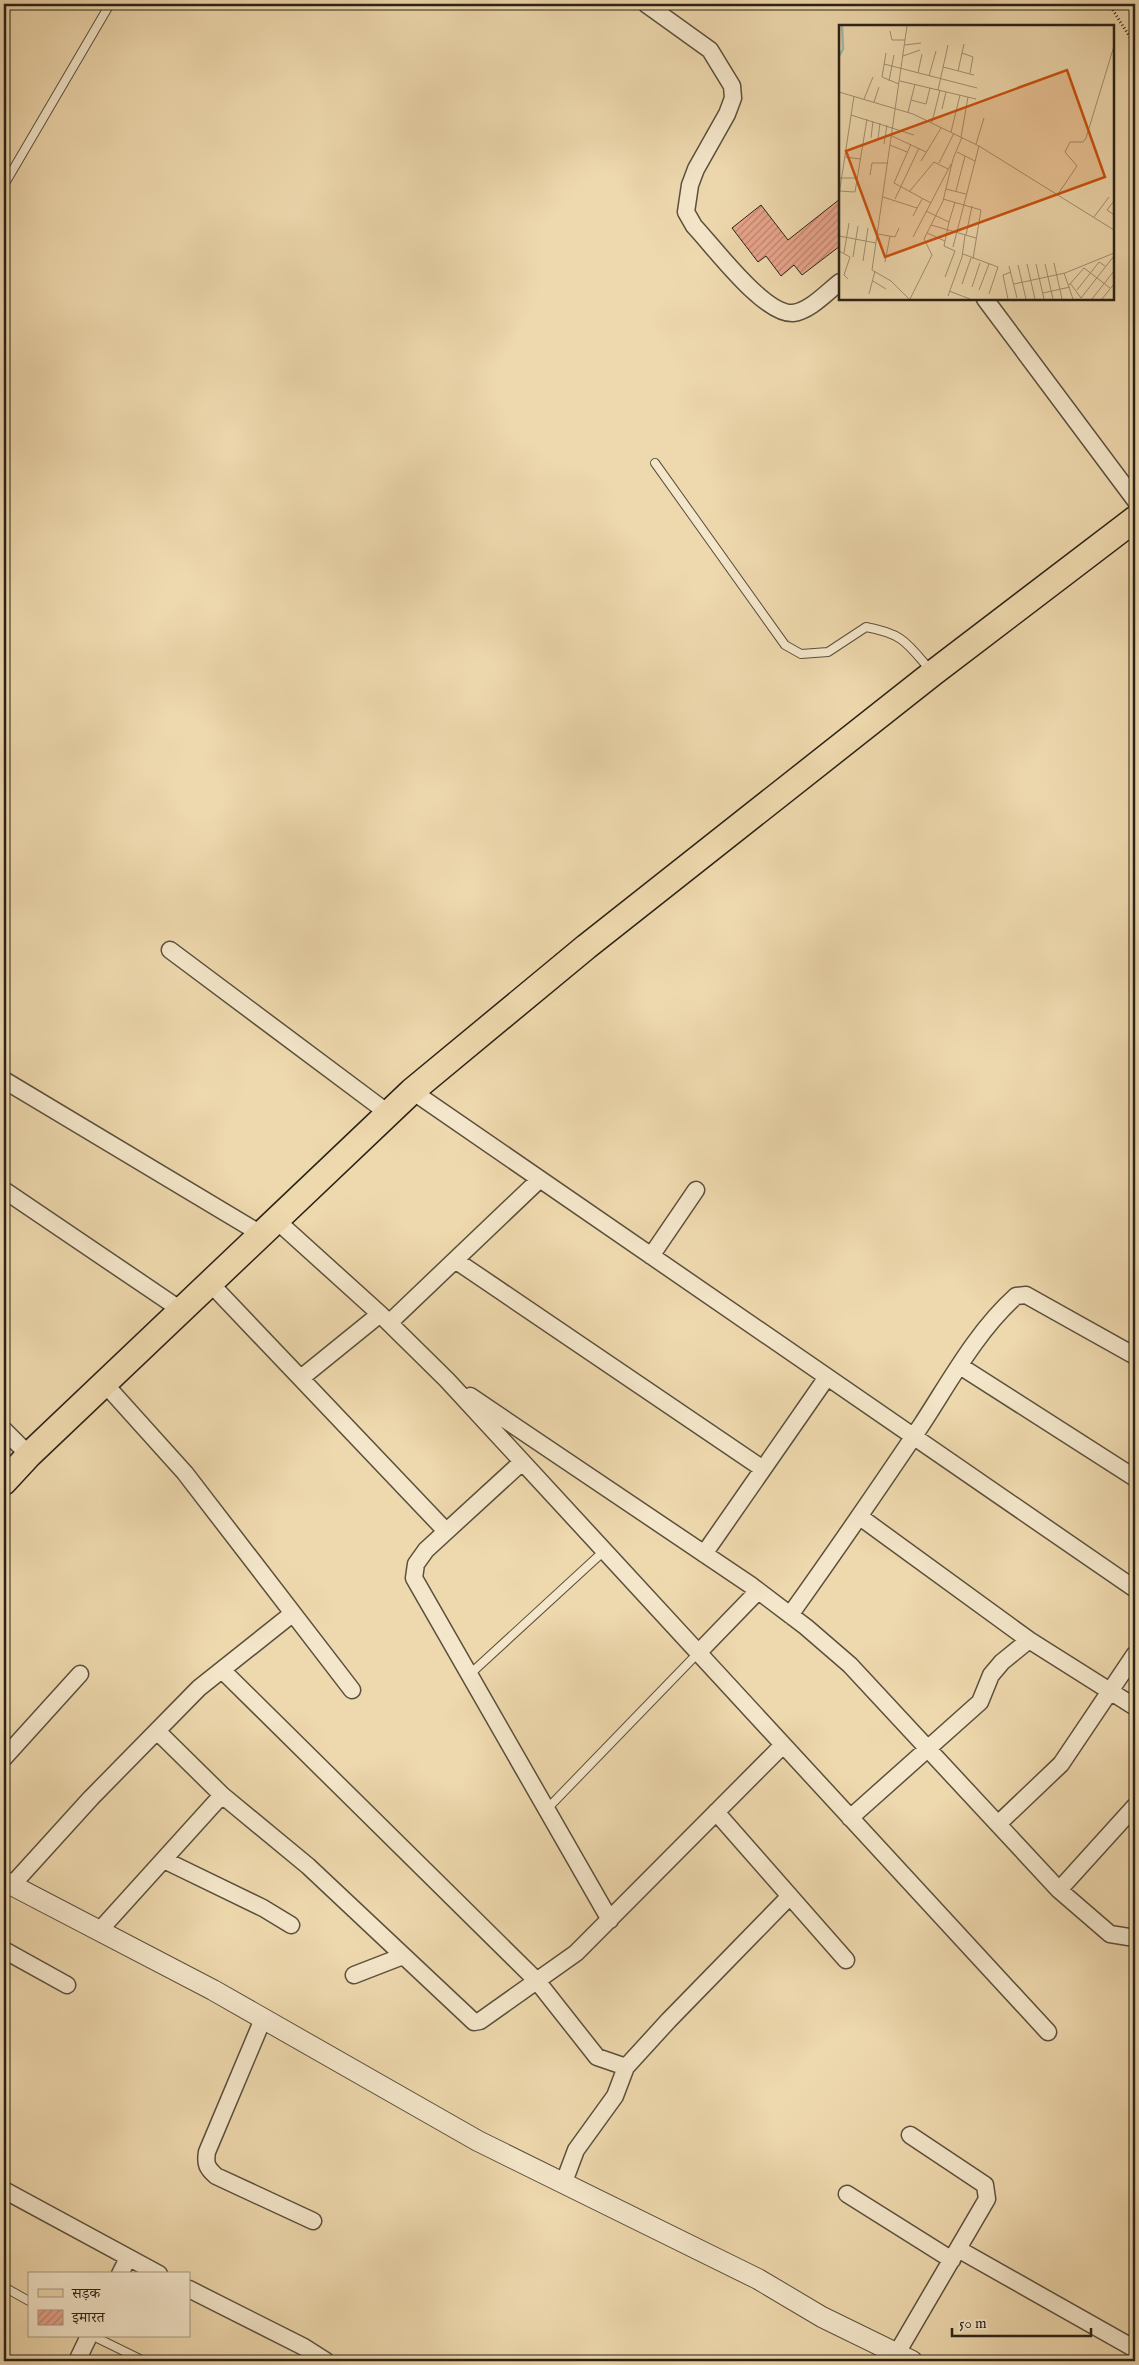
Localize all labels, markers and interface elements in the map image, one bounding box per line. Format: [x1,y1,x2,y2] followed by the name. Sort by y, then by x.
[839,25,1114,300] inset map
[28,2272,190,2338] legend
[71,2284,101,2303] text: सड़क
[952,2305,1090,2337] scale bar
[71,2308,106,2327] text: इमारत
[959,2314,987,2333] text: 50 m

